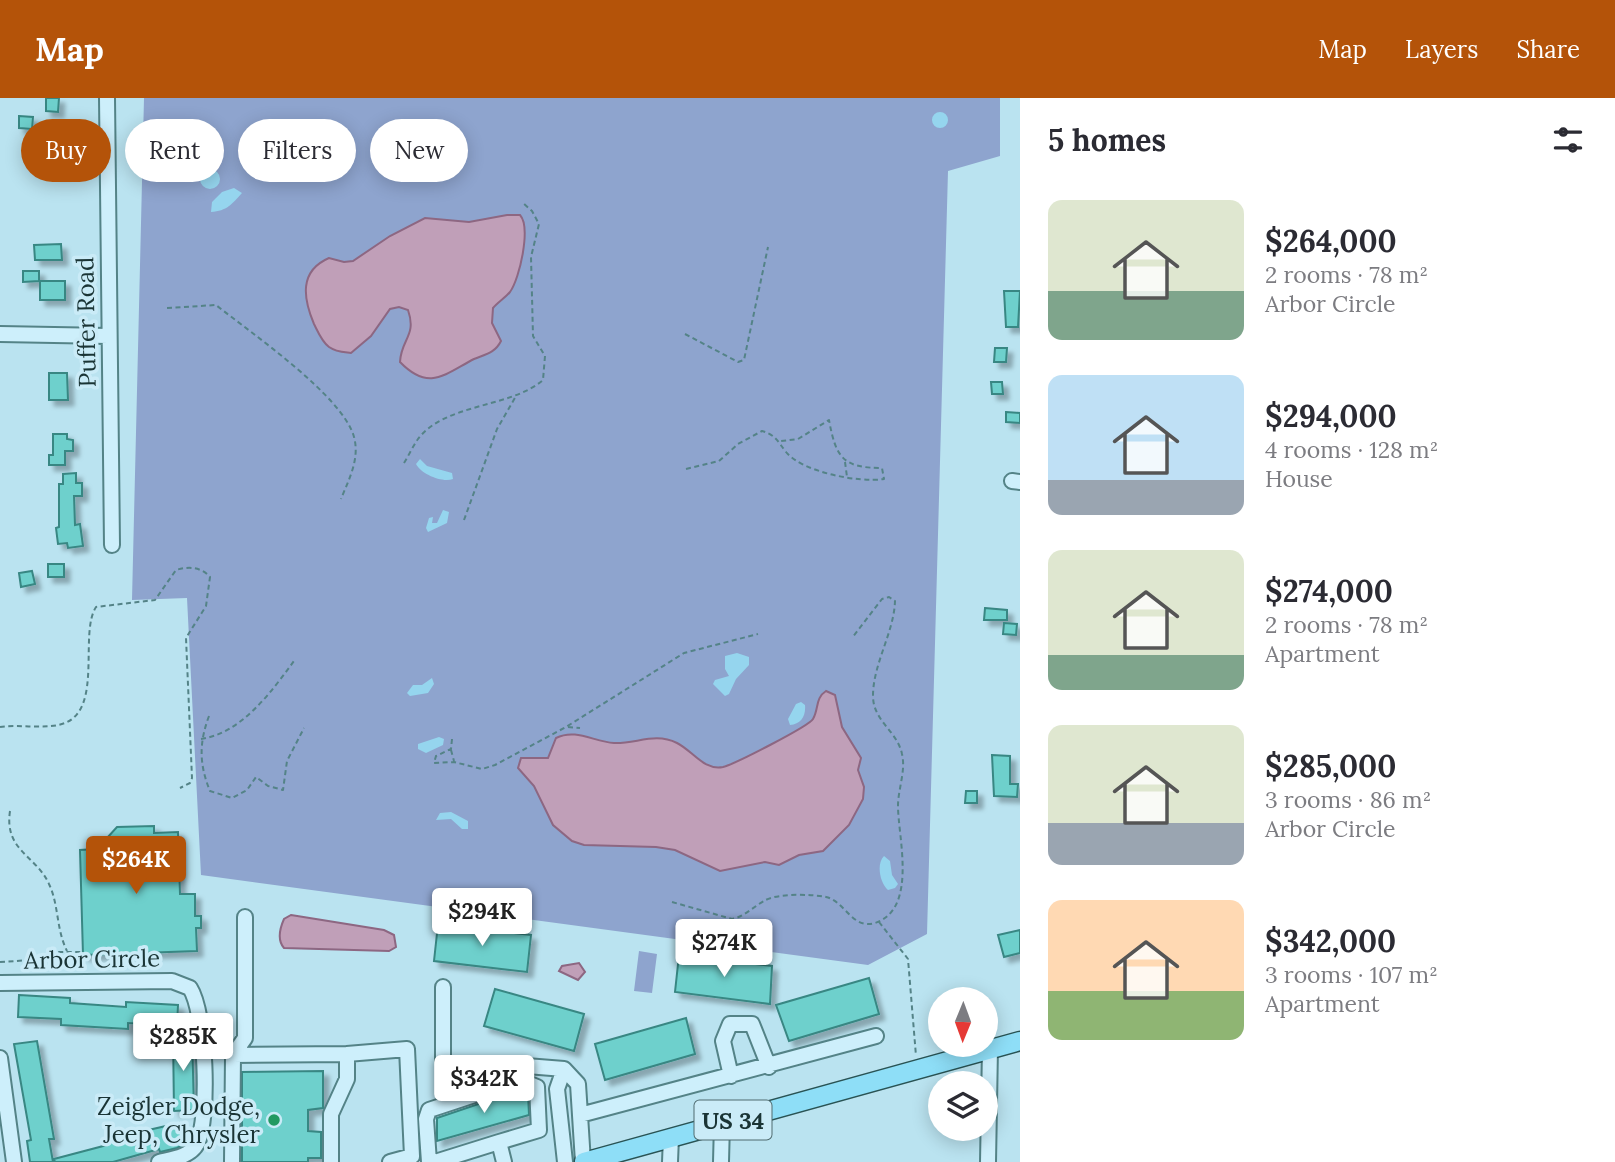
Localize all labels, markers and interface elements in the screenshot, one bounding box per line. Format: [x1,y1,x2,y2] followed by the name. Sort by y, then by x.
[35,28,104,70] text: Map
[1318,34,1367,65] text: Map
[1405,34,1478,65] text: Layers
[1516,34,1580,65] text: Share
[21,119,111,182] chip: Buy
[125,119,224,182] chip: Rent
[238,119,356,182] chip: Filters
[370,119,468,182] chip: New
[1048,121,1166,159] text: 5 homes
[1549,121,1587,159] icon: filters
[1265,222,1397,260] text: $264,000
[1104,228,1188,312] icon: home
[69,256,103,388] street label: Puffer Road
[1265,260,1428,289] text: 2 rooms · 78 m²
[1265,289,1395,318] text: Arbor Circle
[1265,397,1397,435] text: $294,000
[1104,403,1188,487] icon: home
[1265,435,1438,464] text: 4 rooms · 128 m²
[1265,464,1333,493] text: House
[1265,572,1393,610] text: $274,000
[1104,578,1188,662] icon: home
[1265,610,1428,639] text: 2 rooms · 78 m²
[1265,639,1380,668] text: Apartment
[1265,747,1396,785] text: $285,000
[1104,753,1188,837] icon: home
[1265,785,1431,814] text: 3 rooms · 86 m²
[1265,814,1395,843] text: Arbor Circle
[87,836,185,896] pin: $264K
[102,844,170,873] text: $264K
[433,888,531,948] pin: $294K
[448,896,516,925] text: $294K
[675,920,773,979] pin: $274K
[1265,922,1396,960] text: $342,000
[691,927,757,956] text: $274K
[1104,928,1188,1012] icon: home
[23,942,160,976] street label: Arbor Circle
[1265,960,1438,989] text: 3 rooms · 107 m²
[928,987,998,1057] north arrow
[928,987,998,1141] map controls
[1265,989,1380,1018] text: Apartment
[134,1014,232,1073] pin: $285K
[149,1021,217,1050] text: $285K
[435,1056,533,1115] pin: $342K
[450,1063,518,1092] text: $342K
[928,1071,998,1141] button: layers
[97,1091,261,1150] place label: Zeigler Dodge, Jeep, Chrysler
[694,1100,772,1140] road number: US 34
[266,1112,282,1128] marker: Zeigler Dodge, Jeep, Chrysler

